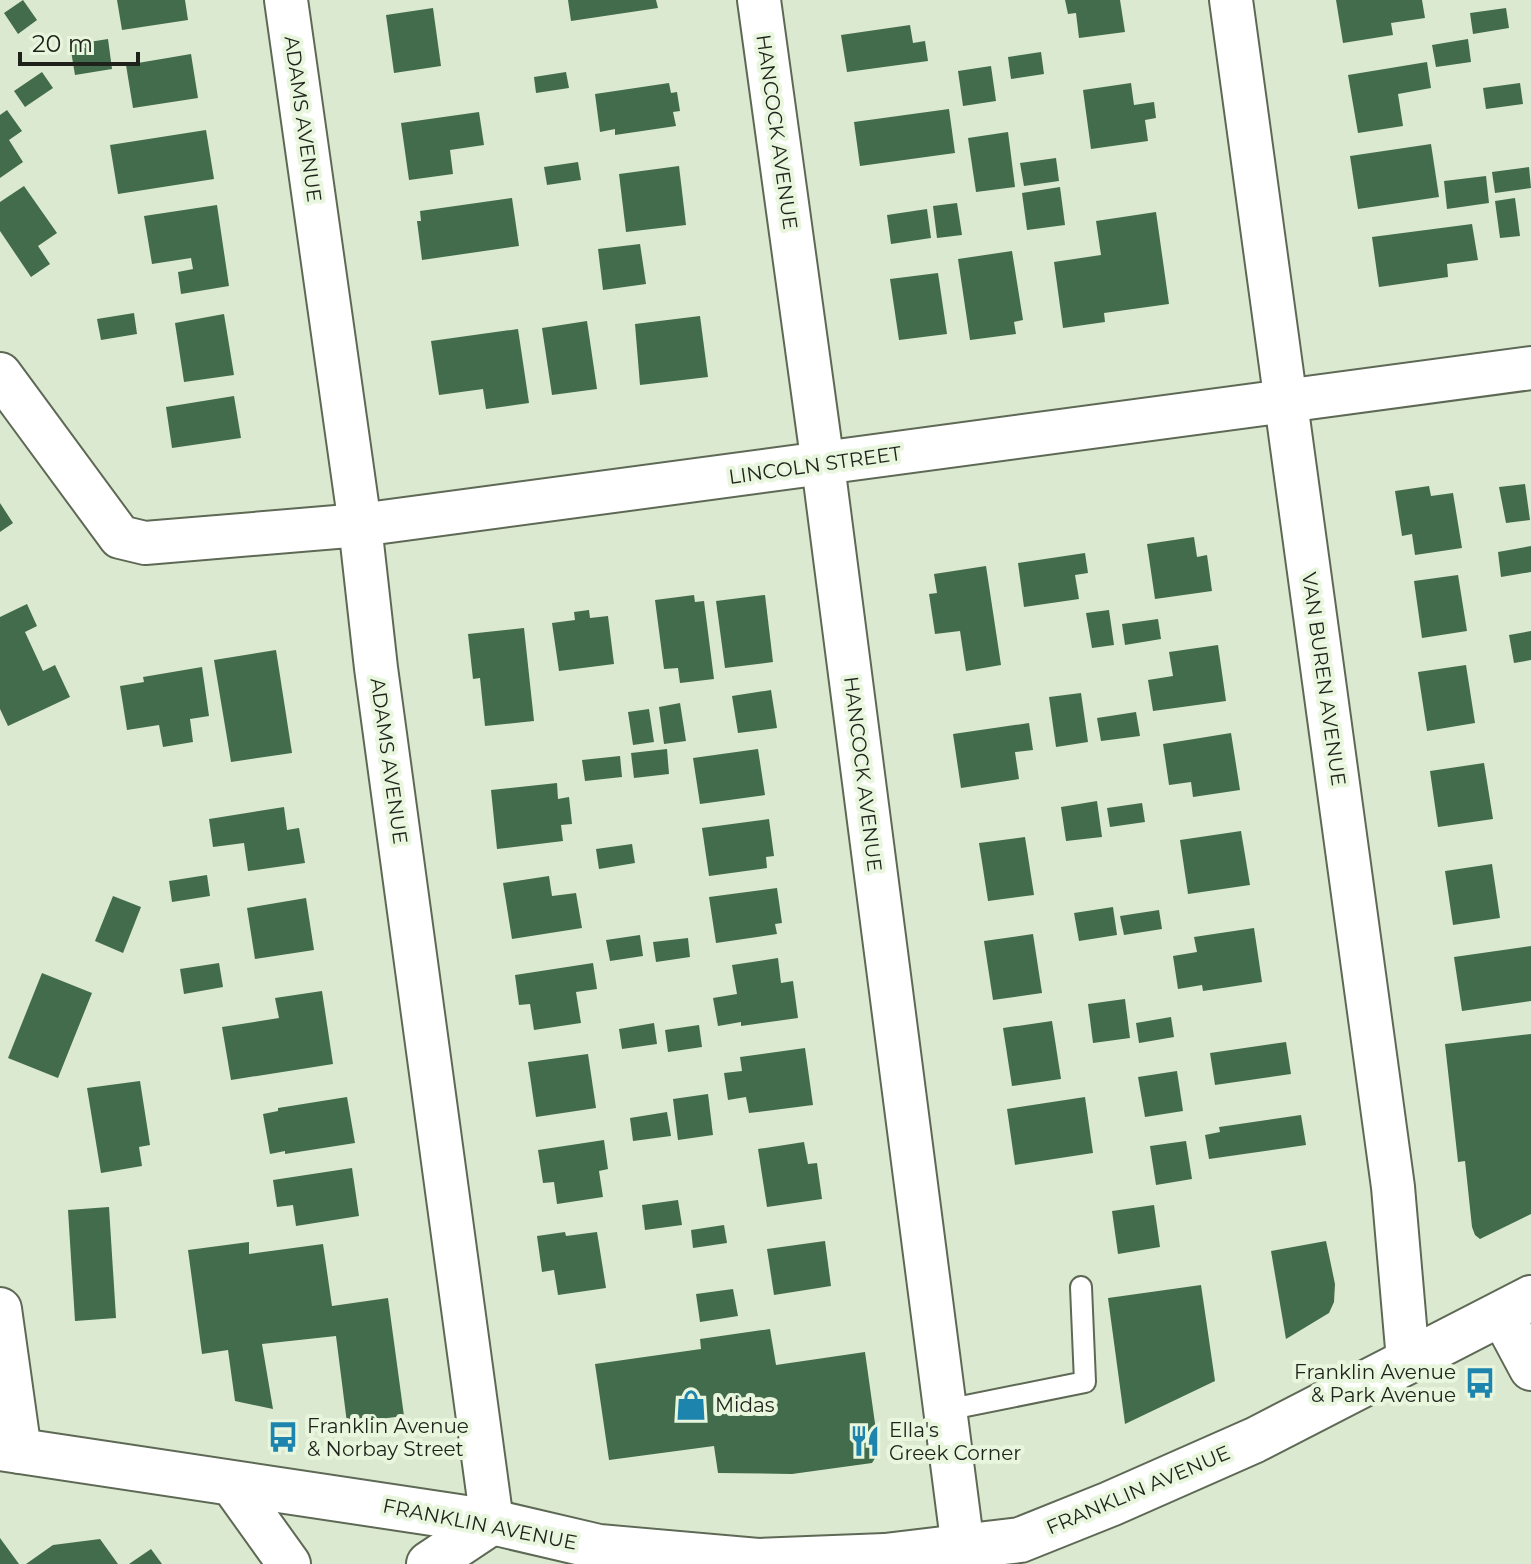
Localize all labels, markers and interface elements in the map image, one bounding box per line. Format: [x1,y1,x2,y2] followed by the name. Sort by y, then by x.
[20,16,138,66] scale bar
[32,29,93,58] text: 20 m
[751,33,803,231] street label: HANCOCK AVENUE
[279,34,327,204] street label: ADAMS AVENUE
[727,441,903,489] street label: LINCOLN STREET
[1297,571,1351,787] street label: VAN BUREN AVENUE
[839,675,887,873] street label: HANCOCK AVENUE
[365,676,413,846] street label: ADAMS AVENUE
[1294,1360,1456,1407] place label: Franklin Avenue & Park Avenue
[1463,1366,1497,1400] bus stop icon: Franklin Avenue & Park Avenue
[674,1388,708,1422] shop icon: Midas
[715,1393,775,1417] place label: Midas
[307,1414,469,1461] place label: Franklin Avenue & Norbay Street
[889,1418,1021,1465] place label: Ella's Greek Corner
[266,1420,300,1454] bus stop icon: Franklin Avenue & Norbay Street
[848,1424,882,1458] restaurant icon: Ella's Greek Corner
[1042,1440,1234,1540] street label: FRANKLIN AVENUE
[381,1493,579,1555] street label: FRANKLIN AVENUE

